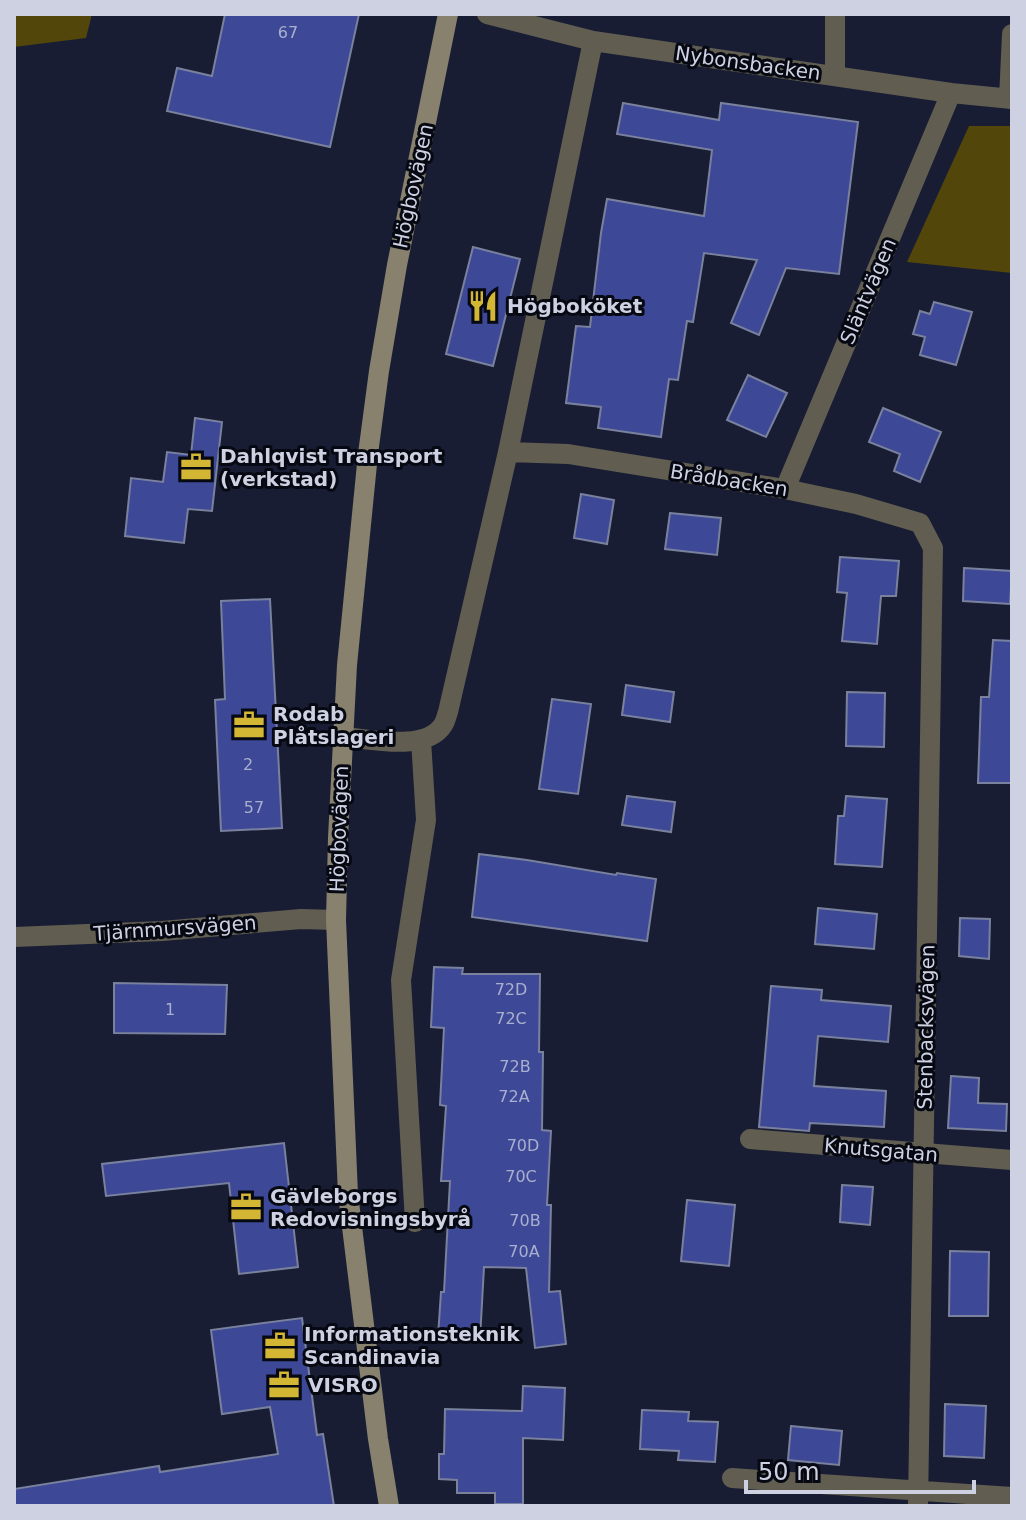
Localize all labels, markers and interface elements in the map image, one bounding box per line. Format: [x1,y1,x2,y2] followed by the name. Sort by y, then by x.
[278,23,298,42] house number: 67
[674,41,822,85] street label: Nybonsbacken
[388,122,438,250] street label: Högbovägen
[835,234,901,348] street label: Släntvägen
[466,289,500,323] restaurant icon: Högboköket
[507,294,643,318] place label: Högboköket
[220,444,443,491] place label: Dahlqvist Transport (verkstad)
[179,450,213,484] office icon: Dahlqvist Transport (verkstad)
[669,459,789,501] street label: Brådbacken
[273,702,394,749] place label: Rodab Plåtslageri
[232,708,266,742] office icon: Rodab Plåtslageri
[243,755,253,774] house number: 2
[325,765,353,893] street label: Högbovägen
[244,798,264,817] house number: 57
[92,910,257,946] street label: Tjärnmursvägen
[913,944,939,1110] street label: Stenbacksvägen
[495,980,527,999] house number: 72D
[165,1000,175,1019] house number: 1
[495,1009,527,1028] house number: 72C
[499,1057,531,1076] house number: 72B
[498,1087,530,1106] house number: 72A
[823,1133,939,1167] street label: Knutsgatan
[507,1136,539,1155] house number: 70D
[505,1167,537,1186] house number: 70C
[270,1184,471,1231] place label: Gävleborgs Redovisningsbyrå
[229,1190,263,1224] office icon: Gävleborgs Redovisningsbyrå
[509,1211,541,1230] house number: 70B
[508,1242,540,1261] house number: 70A
[304,1322,520,1369] place label: Informationsteknik Scandinavia
[263,1329,297,1363] office icon: Informationsteknik Scandinavia
[267,1368,301,1402] office icon: VISRO
[308,1373,378,1397] place label: VISRO
[746,1444,974,1494] scale bar
[758,1458,820,1486] text: 50 m

